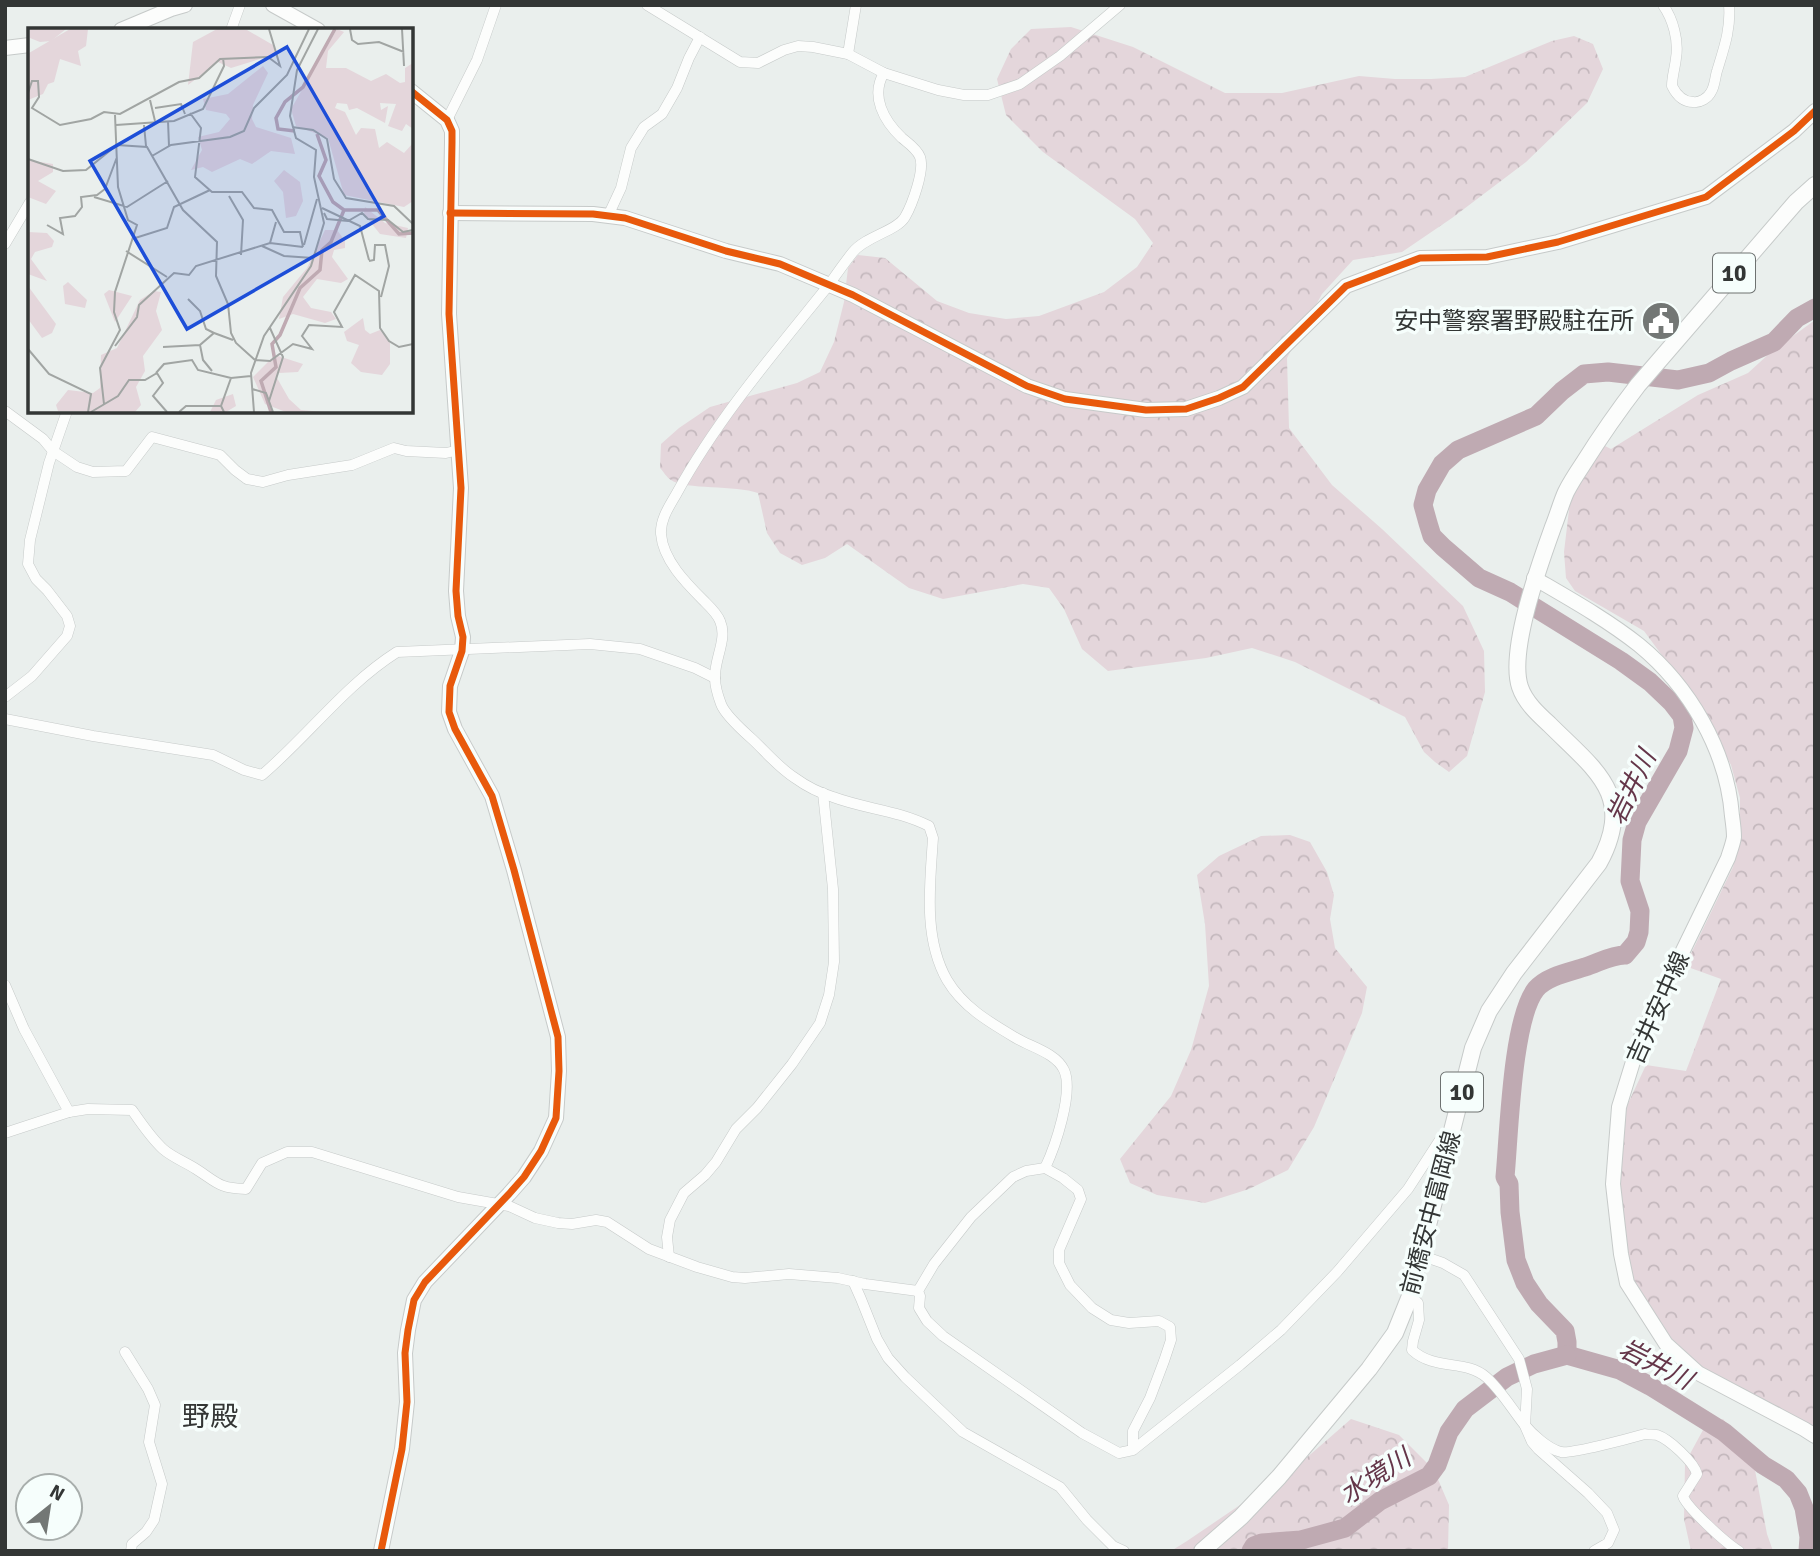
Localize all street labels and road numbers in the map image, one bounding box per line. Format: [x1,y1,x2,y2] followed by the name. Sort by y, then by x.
[1713,254,1755,292] road number: 10
[1620,947,1696,1069] street label: 吉井安中線
[1441,1072,1483,1112] road number: 10
[1395,1128,1467,1298] street label: 前橋安中富岡線

